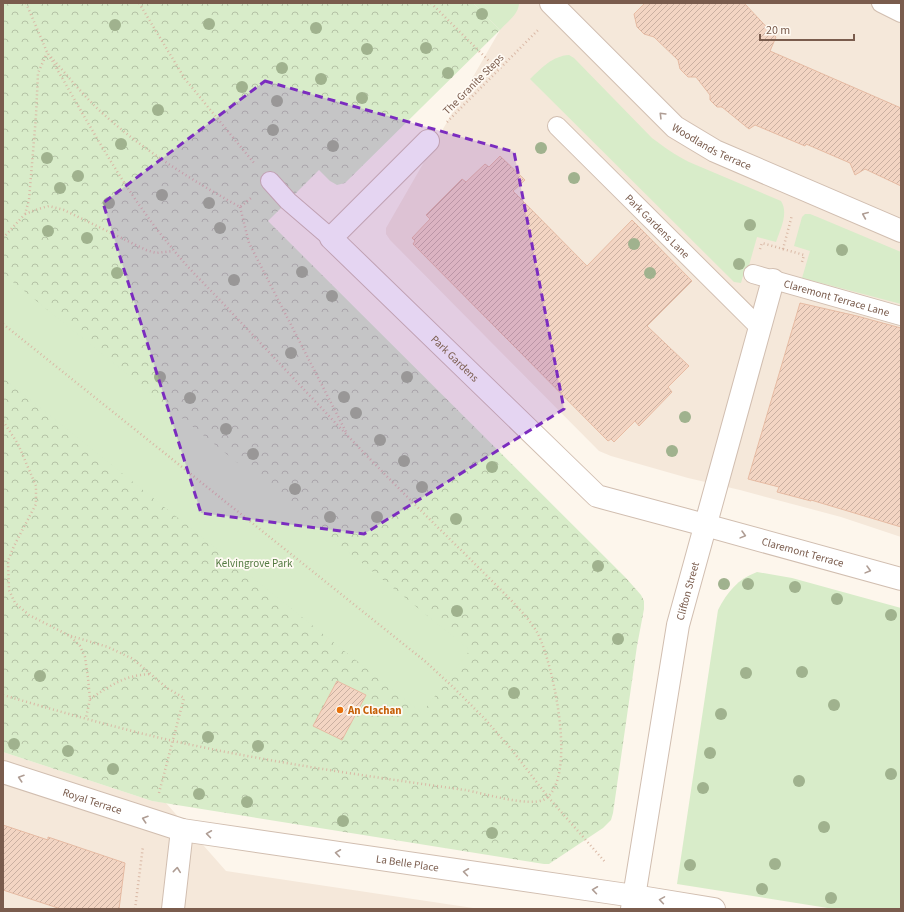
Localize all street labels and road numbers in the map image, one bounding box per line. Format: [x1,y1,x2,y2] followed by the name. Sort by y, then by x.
[440,50,507,118] street label: The Granite Steps
[669,120,754,174] street label: Woodlands Terrace
[622,191,693,262] street label: Park Gardens Lane
[782,276,892,321] street label: Claremont Terrace Lane
[428,332,482,386] street label: Park Gardens
[760,534,846,571] street label: Claremont Terrace
[673,560,703,622] street label: Clifton Street
[61,785,124,818] street label: Royal Terrace
[375,851,440,875] street label: La Belle Place

